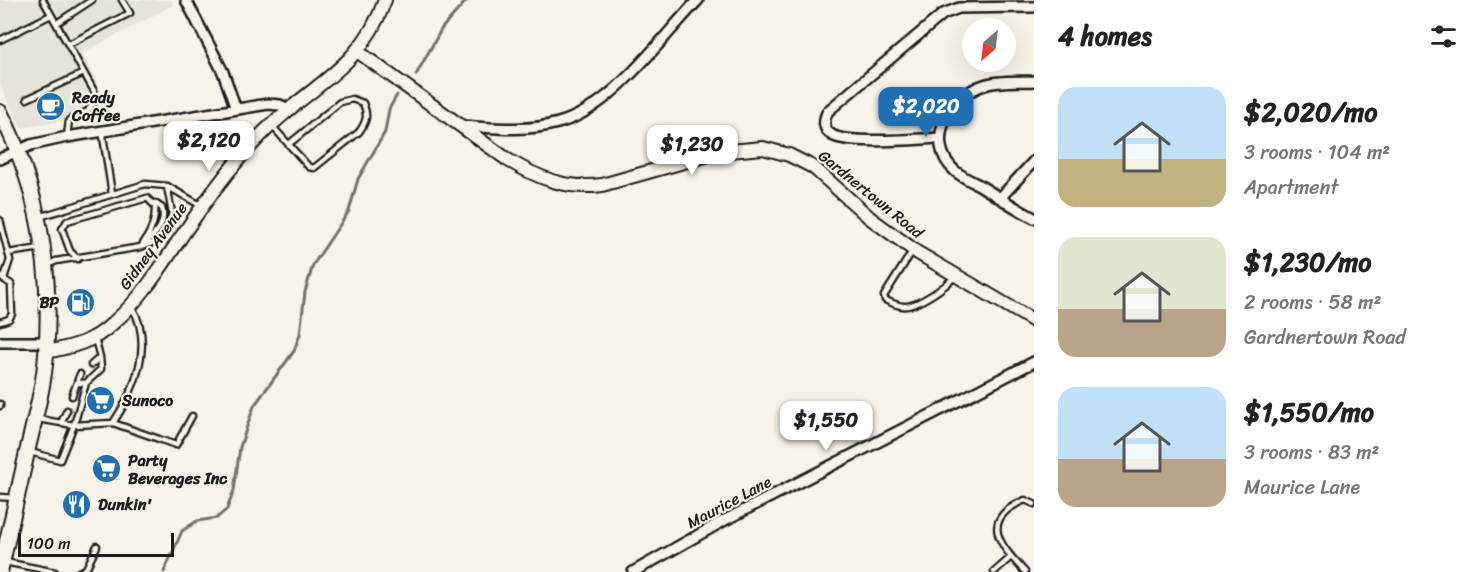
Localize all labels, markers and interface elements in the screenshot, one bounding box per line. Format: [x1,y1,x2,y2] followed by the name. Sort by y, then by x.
[1058,13,1152,59] text: 4 homes
[962,18,1016,72] north arrow
[962,18,1016,72] map controls
[1427,20,1460,53] icon: filters
[71,83,121,130] place label: Ready Coffee
[877,87,975,138] pin: $2,020
[892,89,960,124] text: $2,020
[1244,89,1377,135] text: $2,020/mo
[35,90,67,122] cafe icon: Ready Coffee
[1106,111,1178,183] icon: home
[160,121,258,172] pin: $2,120
[177,123,241,158] text: $2,120
[643,125,741,176] pin: $1,230
[661,127,723,162] text: $1,230
[1244,135,1390,170] text: 3 rooms · 104 m²
[812,142,932,247] street label: Gardnertown Road
[1244,170,1338,205] text: Apartment
[111,196,195,296] street label: Gidney Avenue
[1244,239,1371,285] text: $1,230/mo
[1106,261,1178,333] icon: home
[1244,285,1381,320] text: 2 rooms · 58 m²
[64,286,96,318] fuel station icon: BP
[40,288,60,317] place label: BP
[1244,320,1406,355] text: Gardnertown Road
[85,384,117,416] supermarket icon: Sunoco
[121,386,173,415] place label: Sunoco
[1244,389,1374,435] text: $1,550/mo
[777,401,875,452] pin: $1,550
[794,403,858,438] text: $1,550
[1106,411,1178,483] icon: home
[1244,435,1379,470] text: 3 rooms · 83 m²
[128,446,228,493] place label: Party Beverages Inc
[91,453,123,485] supermarket icon: Party Beverages Inc
[681,467,777,537] street label: Maurice Lane
[1244,470,1360,505] text: Maurice Lane
[61,488,93,520] restaurant icon: Dunkin'
[98,490,152,519] place label: Dunkin'
[27,529,71,558] text: 100 m
[18,530,174,558] scale bar

